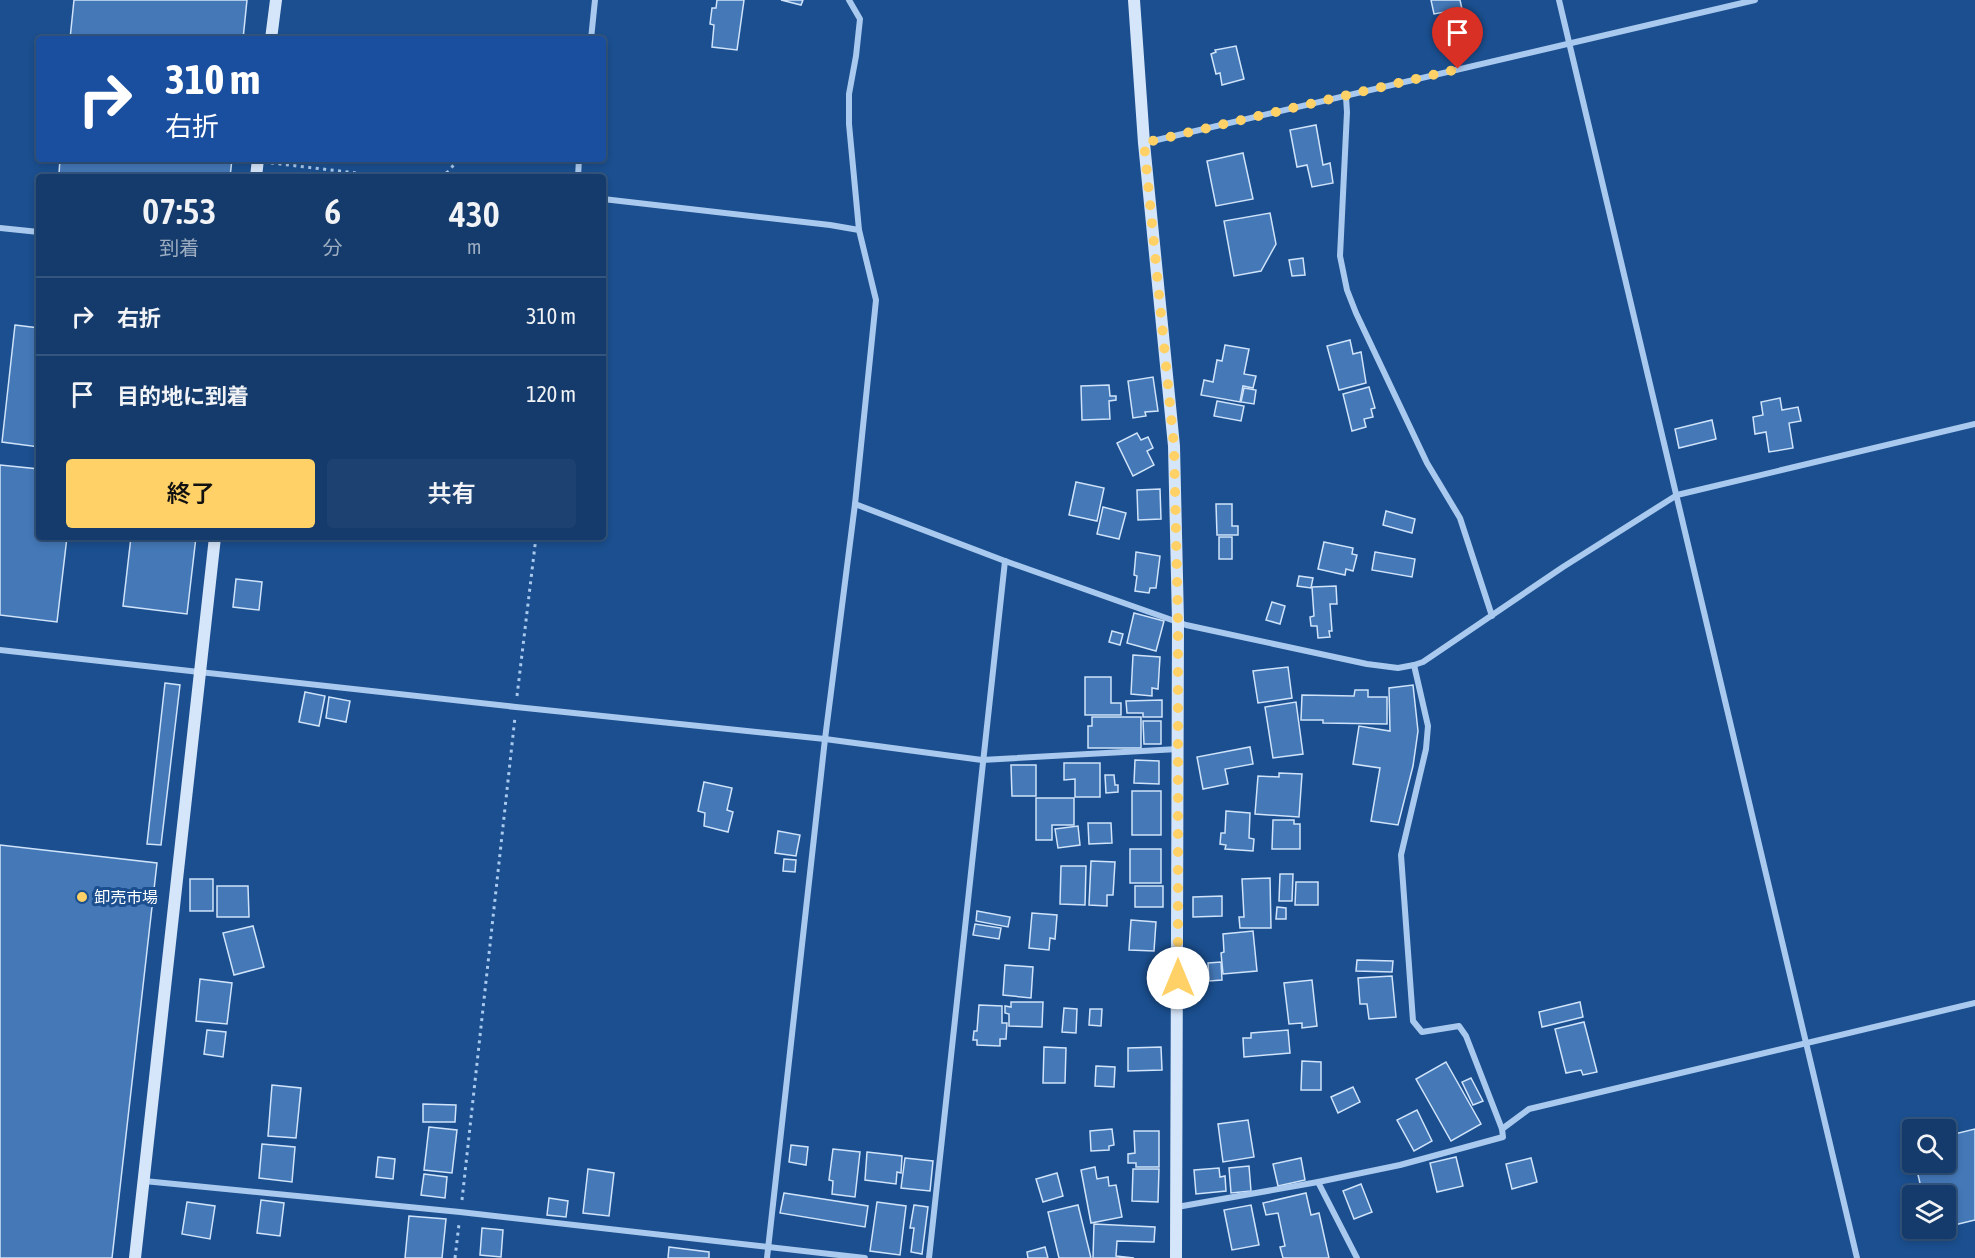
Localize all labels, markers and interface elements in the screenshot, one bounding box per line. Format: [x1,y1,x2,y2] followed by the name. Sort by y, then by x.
[1432,7,1483,69] pin
[1441,16,1474,49] icon: arrive
[165,55,260,103] text: 310 m
[66,60,144,138] icon: right
[165,111,219,142] text: 右折
[142,190,216,232] text: 07:53
[324,190,341,232] text: 6
[449,193,500,235] text: 430
[467,235,482,258] text: m
[159,236,199,259] text: 到着
[323,236,343,259] text: 分
[66,300,99,333] icon: right
[526,303,576,329] text: 310 m
[117,305,161,331] text: 右折
[66,378,99,411] icon: arrive
[526,381,576,407] text: 120 m
[117,383,249,409] text: 目的地に到着
[66,459,315,528] button: 終了
[327,459,576,528] button: 共有
[94,888,158,906] place label: 卸売市場
[75,890,89,904] marker: 卸売市場
[1146,946,1210,1010] position arrow
[1902,1119,1956,1239] map controls
[1902,1119,1956,1173] button: search
[1902,1185,1956,1239] button: layers

